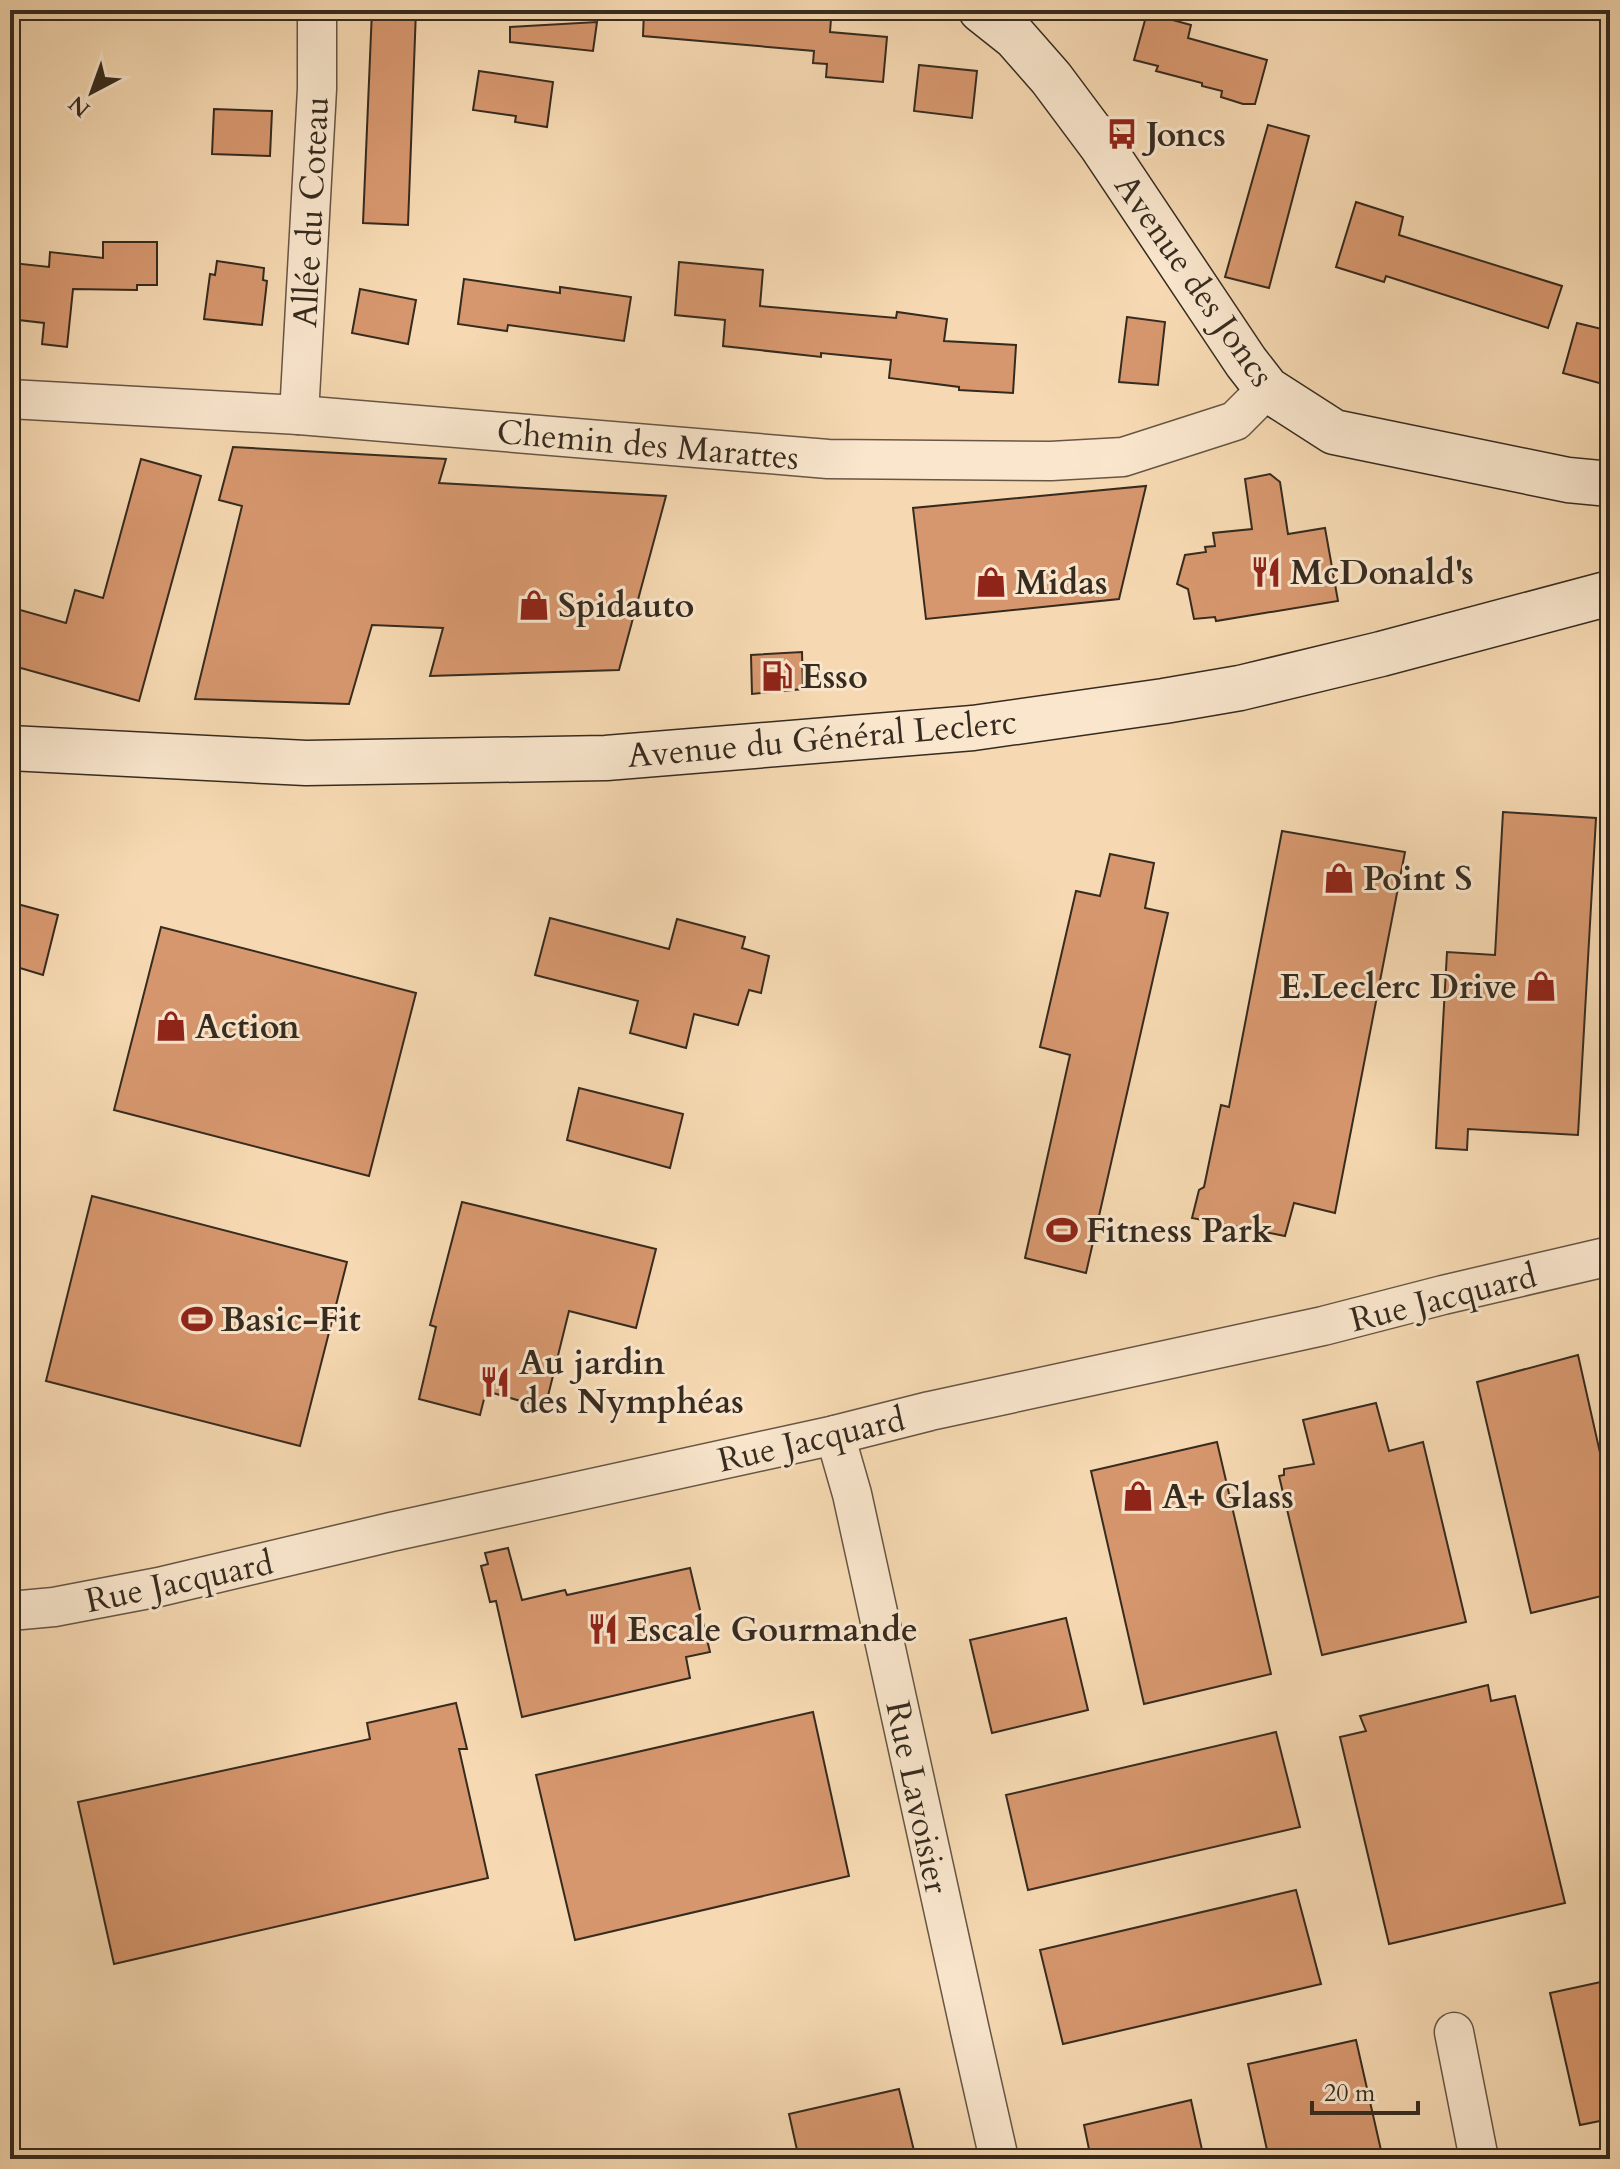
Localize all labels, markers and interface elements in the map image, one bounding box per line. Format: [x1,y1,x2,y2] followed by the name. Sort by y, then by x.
[52,52,132,132] north arrow
[62,89,97,124] text: N
[282,95,340,329] street label: Allée du Coteau
[1141,112,1226,158] place label: Joncs
[1105,117,1139,151] bus stop icon: Joncs
[1104,165,1285,396] street label: Avenue des Joncs
[495,409,801,481] street label: Chemin des Marattes
[1290,550,1474,596] place label: McDonald's
[1249,555,1283,589] restaurant icon: McDonald's
[1015,560,1108,606] place label: Midas
[974,565,1008,599] shop icon: Midas
[558,583,694,629] place label: Spidauto
[517,588,551,622] shop icon: Spidauto
[801,654,868,700] place label: Esso
[760,659,794,693] fuel station icon: Esso
[625,699,1019,779] street label: Avenue du Général Leclerc
[1363,856,1473,902] place label: Point S
[1322,861,1356,895] shop icon: Point S
[1279,964,1517,1010] place label: E.Leclerc Drive
[1524,969,1558,1003] shop icon: E.Leclerc Drive
[195,1004,300,1050] place label: Action
[154,1009,188,1043] shop icon: Action
[1086,1208,1274,1254] place label: Fitness Park
[1045,1213,1079,1247] sports icon: Fitness Park
[1345,1253,1541,1343] street label: Rue Jacquard
[221,1297,361,1343] place label: Basic-Fit
[180,1302,214,1336] sports icon: Basic-Fit
[519,1340,744,1425] place label: Au jardin des Nymphéas
[478,1365,512,1399] restaurant icon: Au jardin des Nymphéas
[713,1396,909,1484] street label: Rue Jacquard
[1162,1474,1294,1520] place label: A+ Glass
[1121,1479,1155,1513] shop icon: A+ Glass
[81,1540,277,1624] street label: Rue Jacquard
[627,1607,918,1653] place label: Escale Gourmande
[586,1612,620,1646] restaurant icon: Escale Gourmande
[874,1697,960,1898] street label: Rue Lavoisier
[1312,2065,1418,2115] scale bar
[1324,2077,1376,2110] text: 20 m

